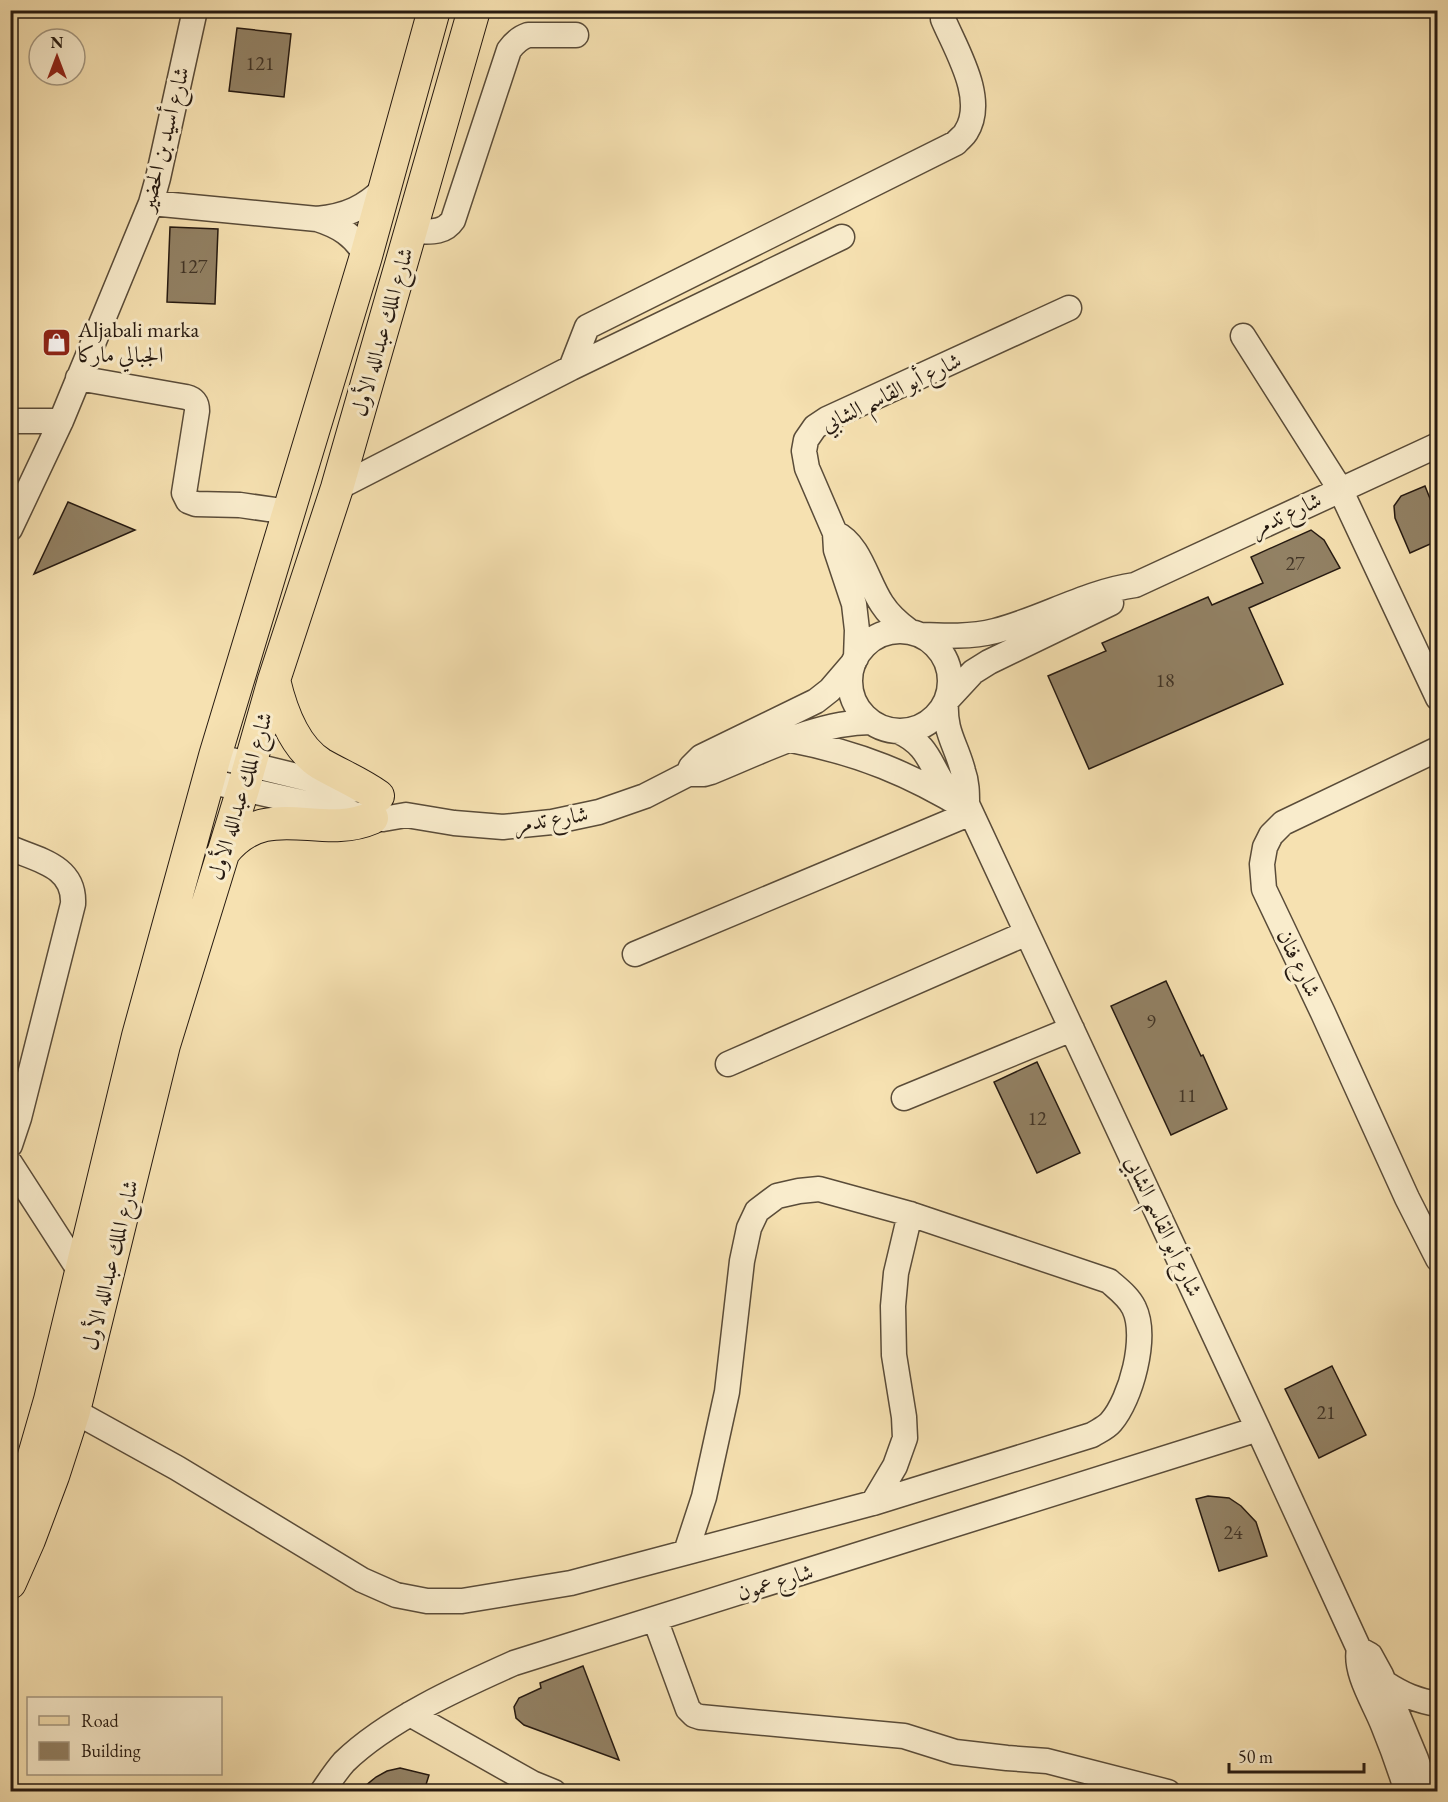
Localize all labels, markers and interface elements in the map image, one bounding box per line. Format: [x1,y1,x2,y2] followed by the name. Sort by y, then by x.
[27,27,87,87] north arrow
[51,32,64,53] text: N
[246,50,274,76] house number: 121
[131,64,200,217] street label: شارع أسيد بن الحضير
[343,244,424,421] street label: شارع الملك عبدالله الأول
[179,253,208,279] house number: 127
[77,315,200,373] place label: Aljabali marka الجبالي ماركا
[41,326,73,358] shop icon: Aljabali marka الجبالي ماركا
[816,345,969,445] street label: شارع أبو القاسم الشابي
[1246,485,1328,547] street label: شارع تدمر
[1285,550,1305,576] house number: 27
[1155,667,1175,693] house number: 18
[200,708,283,885] street label: شارع الملك عبدالله الأول
[512,799,591,843] street label: شارع تدمر
[1267,924,1328,1004] street label: شارع فنان
[1146,1008,1156,1034] house number: 9
[1177,1082,1197,1108] house number: 11
[1027,1105,1047,1131] house number: 12
[1112,1150,1210,1304] street label: شارع أبو القاسم الشابي
[74,1177,149,1354] street label: شارع الملك عبدالله الأول
[1316,1399,1336,1425] house number: 21
[1223,1519,1243,1545] house number: 24
[733,1557,818,1611] street label: شارع عمون
[27,1697,222,1775] legend
[81,1709,120,1732] text: Road
[1229,1736,1364,1774] scale bar
[81,1739,141,1762] text: Building
[1238,1745,1273,1768] text: 50 m

